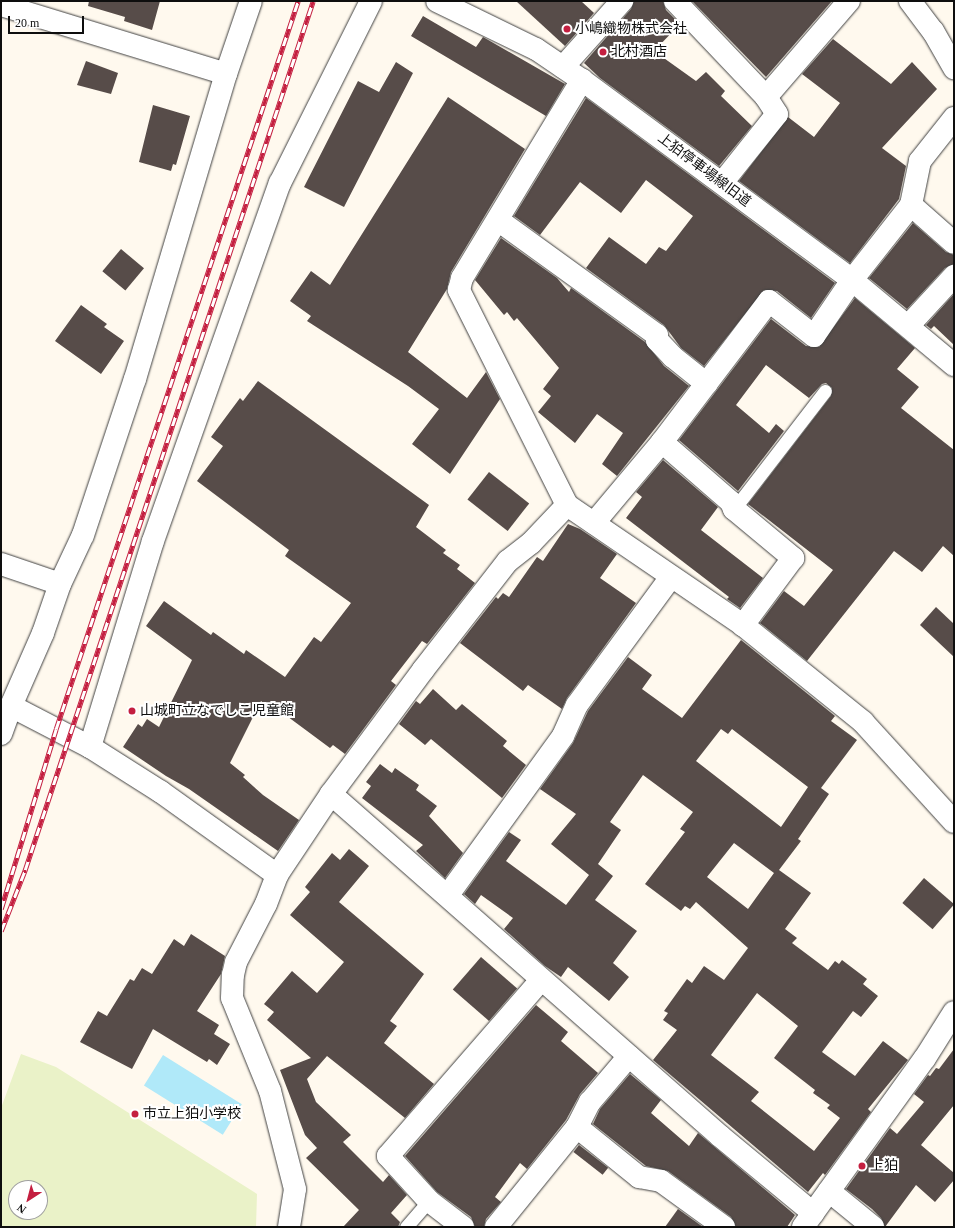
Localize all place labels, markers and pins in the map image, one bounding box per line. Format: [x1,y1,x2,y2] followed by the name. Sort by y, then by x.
[575,21,687,37] place label: 小嶋織物株式会社
[562,24,572,34] marker: 小嶋織物株式会社
[611,44,667,60] place label: 北村酒店
[598,47,608,57] marker: 北村酒店
[140,703,294,719] place label: 山城町立なでしこ児童館
[127,706,137,716] marker: 山城町立なでしこ児童館
[143,1106,241,1122] place label: 市立上狛小学校
[130,1109,140,1119] marker: 市立上狛小学校
[870,1158,898,1174] place label: 上狛
[857,1161,867,1171] marker: 上狛

